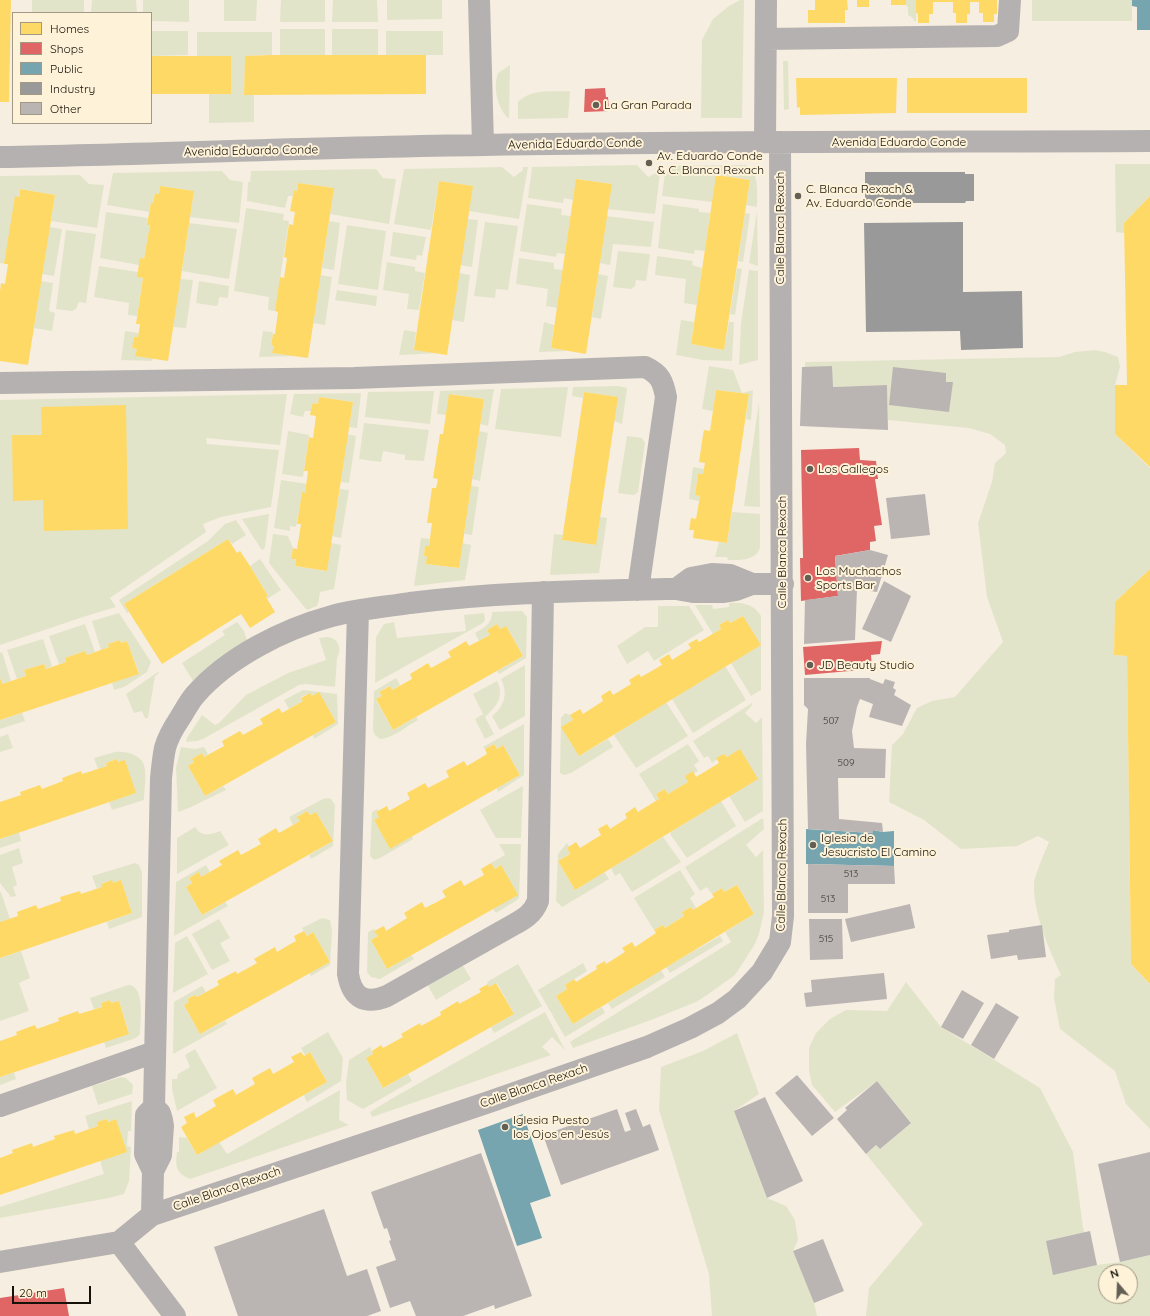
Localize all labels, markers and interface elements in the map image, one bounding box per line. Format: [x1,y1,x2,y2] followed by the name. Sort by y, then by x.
[12,12,152,124] legend
[50,21,89,36] text: Homes
[50,41,84,56] text: Shops
[50,61,83,76] text: Public
[50,81,95,96] text: Industry
[604,98,692,112] place label: La Gran Parada
[591,100,601,110] marker: La Gran Parada
[50,101,81,116] text: Other
[832,135,966,149] street label: Avenida Eduardo Conde
[508,136,642,152] street label: Avenida Eduardo Conde
[184,143,318,159] street label: Avenida Eduardo Conde
[657,149,764,177] place label: Av. Eduardo Conde & C. Blanca Rexach
[644,158,654,168] marker: Av. Eduardo Conde & C. Blanca Rexach
[773,172,787,284] street label: Calle Blanca Rexach
[806,182,913,210] place label: C. Blanca Rexach & Av. Eduardo Conde
[793,191,803,201] marker: C. Blanca Rexach & Av. Eduardo Conde
[818,462,889,476] place label: Los Gallegos
[805,464,815,474] marker: Los Gallegos
[775,496,789,608] street label: Calle Blanca Rexach
[816,564,901,592] place label: Los Muchachos Sports Bar
[803,573,813,583] marker: Los Muchachos Sports Bar
[818,658,914,672] place label: JD Beauty Studio
[805,660,815,670] marker: JD Beauty Studio
[823,715,839,727] house number: 507
[838,757,854,769] house number: 509
[774,818,790,932] street label: Calle Blanca Rexach
[821,831,936,859] place label: Iglesia de Jesucristo El Camino
[808,840,818,850] marker: Iglesia de Jesucristo El Camino
[844,868,858,880] house number: 513
[821,893,835,905] house number: 513
[819,933,833,945] house number: 515
[478,1061,590,1111] street label: Calle Blanca Rexach
[513,1113,609,1141] place label: Iglesia Puesto los Ojos en Jesús
[500,1122,510,1132] marker: Iglesia Puesto los Ojos en Jesús
[171,1164,283,1214] street label: Calle Blanca Rexach
[1098,1264,1138,1304] north arrow
[1108,1266,1121,1282] text: N
[14,1278,93,1304] scale bar
[19,1285,47,1300] text: 20 m

